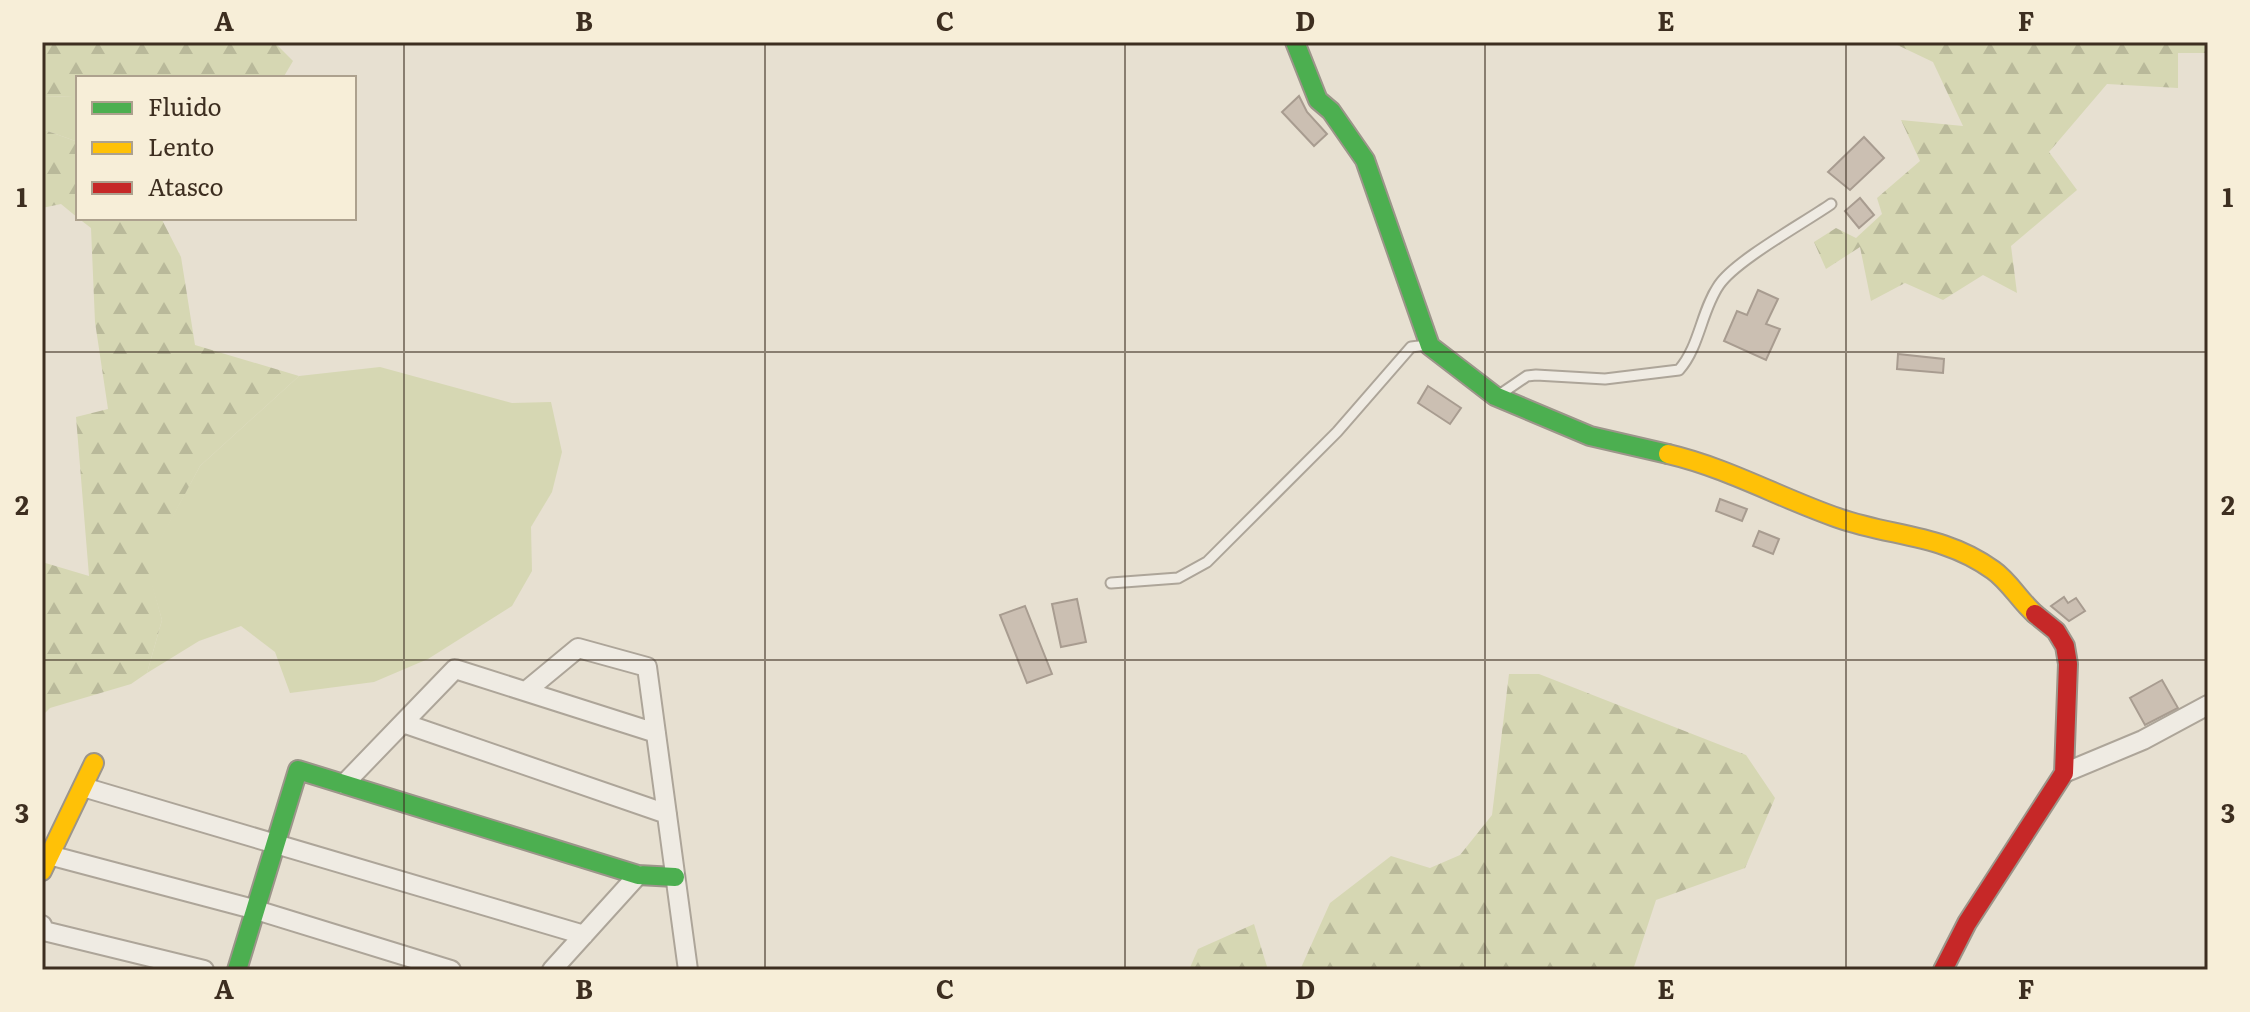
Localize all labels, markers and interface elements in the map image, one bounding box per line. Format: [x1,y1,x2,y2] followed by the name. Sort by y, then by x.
[214,0,234,39] text: A
[575,0,593,39] text: B
[936,0,954,39] text: C
[1295,0,1315,39] text: D
[1657,0,1675,39] text: E
[2018,0,2034,39] text: F
[76,76,356,220] legend
[148,88,222,123] text: Fluido
[148,128,214,163] text: Lento
[148,168,223,203] text: Atasco
[17,176,28,215] text: 1
[2223,176,2234,215] text: 1
[15,484,29,523] text: 2
[2221,484,2235,523] text: 2
[15,792,29,831] text: 3
[2221,792,2235,831] text: 3
[214,968,234,1007] text: A
[575,968,593,1007] text: B
[936,968,954,1007] text: C
[1295,968,1315,1007] text: D
[1657,968,1675,1007] text: E
[2018,968,2034,1007] text: F

